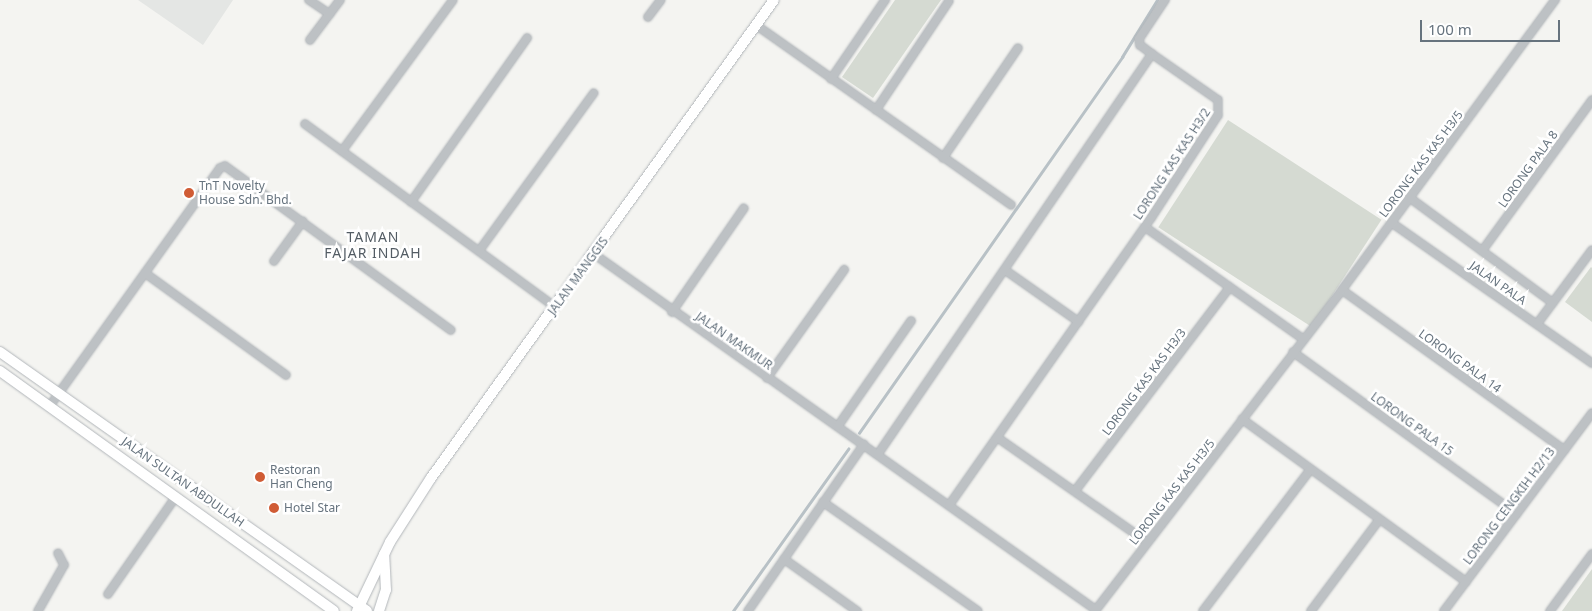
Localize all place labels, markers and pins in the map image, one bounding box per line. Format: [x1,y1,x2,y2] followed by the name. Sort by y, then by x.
[199,179,292,207] place label: TnT Novelty House Sdn. Bhd.
[183,187,195,199] marker: TnT Novelty House Sdn. Bhd.
[270,463,333,491] place label: Restoran Han Cheng
[254,471,266,483] marker: Restoran Han Cheng
[284,501,340,515] place label: Hotel Star
[268,502,280,514] marker: Hotel Star

